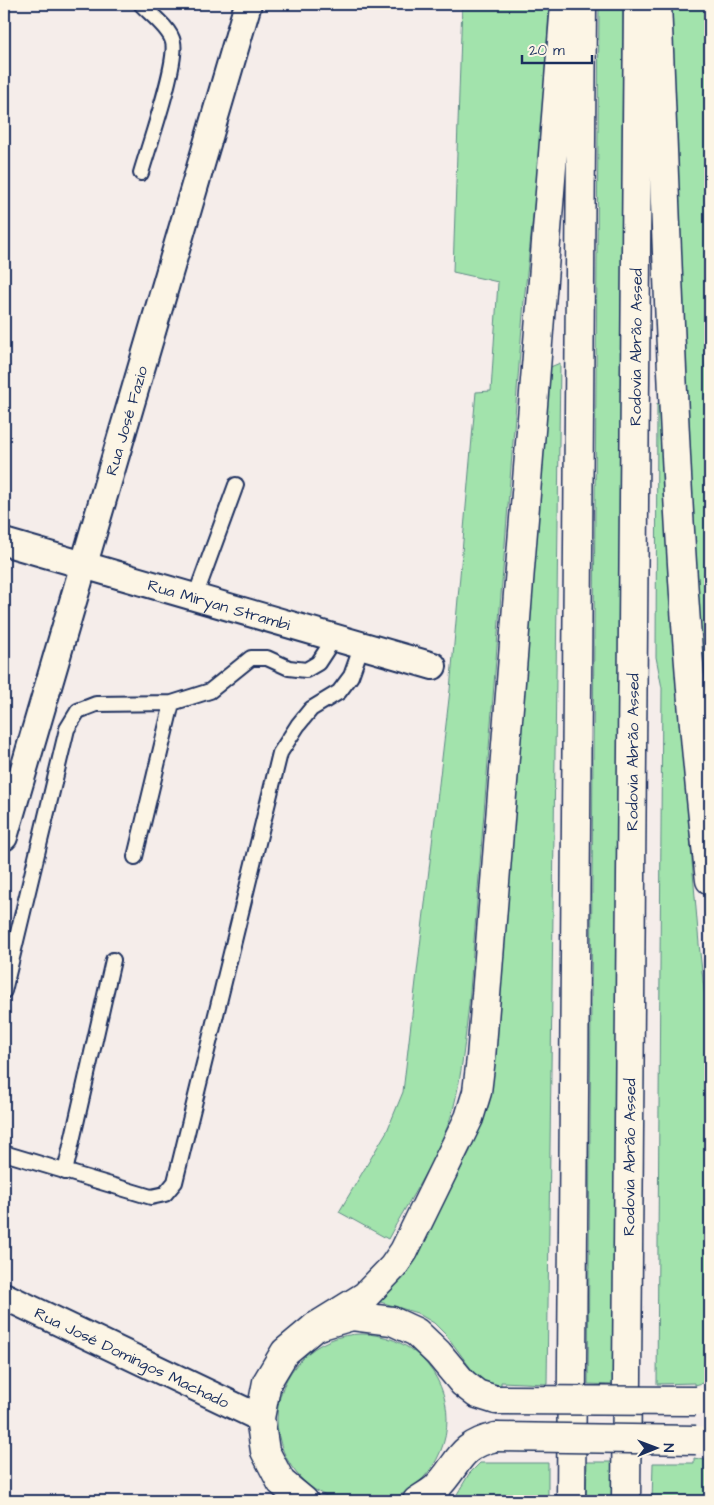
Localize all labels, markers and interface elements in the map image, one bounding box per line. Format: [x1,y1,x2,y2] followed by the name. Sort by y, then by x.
[522,32,592,64] scale bar
[529,40,565,61] text: 20 m
[625,268,648,426] street label: Rodovia Abrão Assed
[100,363,153,478] street label: Rua José Fazio
[145,574,293,636] street label: Rua Miryan Strambi
[621,673,645,831] street label: Rodovia Abrão Assed
[618,1078,641,1236] street label: Rodovia Abrão Assed
[31,1302,233,1414] street label: Rua José Domingos Machado
[632,1422,682,1472] north arrow
[658,1443,678,1453] text: N

